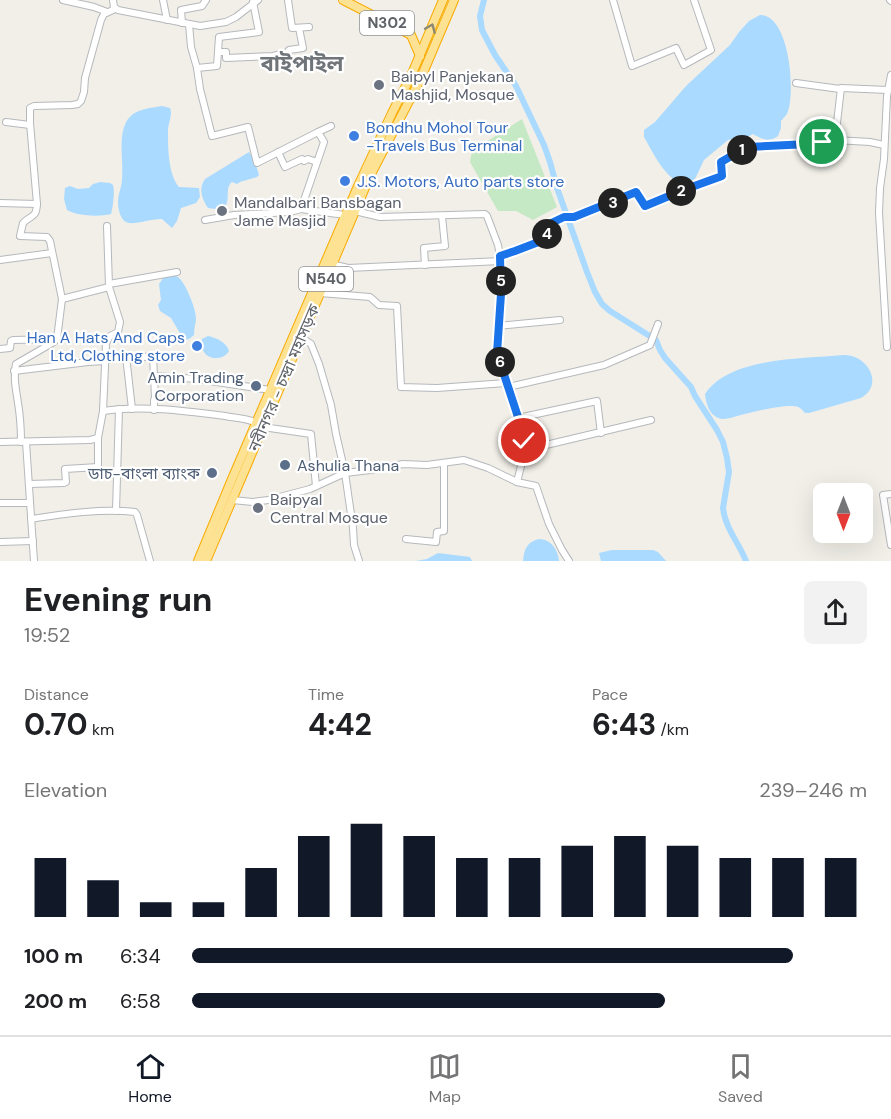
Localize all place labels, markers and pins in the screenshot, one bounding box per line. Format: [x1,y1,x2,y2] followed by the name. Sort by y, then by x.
[391,66,515,105] place label: Baipyl Panjekana Mashjid, Mosque
[372,78,386,92] marker: Baipyl Panjekana Mashjid, Mosque
[796,116,847,167] pin
[366,117,522,156] place label: Bondhu Mohol Tour -Travels Bus Terminal
[347,129,361,143] marker: Bondhu Mohol Tour -Travels Bus Terminal
[727,135,757,165] pin: 1
[357,171,564,192] place label: J.S. Motors, Auto parts store
[338,174,352,188] marker: J.S. Motors, Auto parts store
[666,176,696,206] pin: 2
[598,188,628,218] pin: 3
[234,192,402,231] place label: Mandalbari Bansbagan Jame Masjid
[215,204,229,218] marker: Mandalbari Bansbagan Jame Masjid
[532,219,562,249] pin: 4
[486,266,516,296] pin: 5
[27,327,185,366] place label: Han A Hats And Caps Ltd, Clothing store
[190,339,204,353] marker: Han A Hats And Caps Ltd, Clothing store
[485,347,515,377] pin: 6
[147,367,244,406] place label: Amin Trading Corporation
[249,379,263,393] marker: Amin Trading Corporation
[498,415,549,466] pin
[297,455,399,476] place label: Ashulia Thana
[278,458,292,472] marker: Ashulia Thana
[87,463,201,484] place label: ডাচ-বাংলা ব্যাংক
[205,466,219,480] marker: ডাচ-বাংলা ব্যাংক
[270,489,388,528] place label: Baipyal Central Mosque
[251,501,265,515] marker: Baipyal Central Mosque

